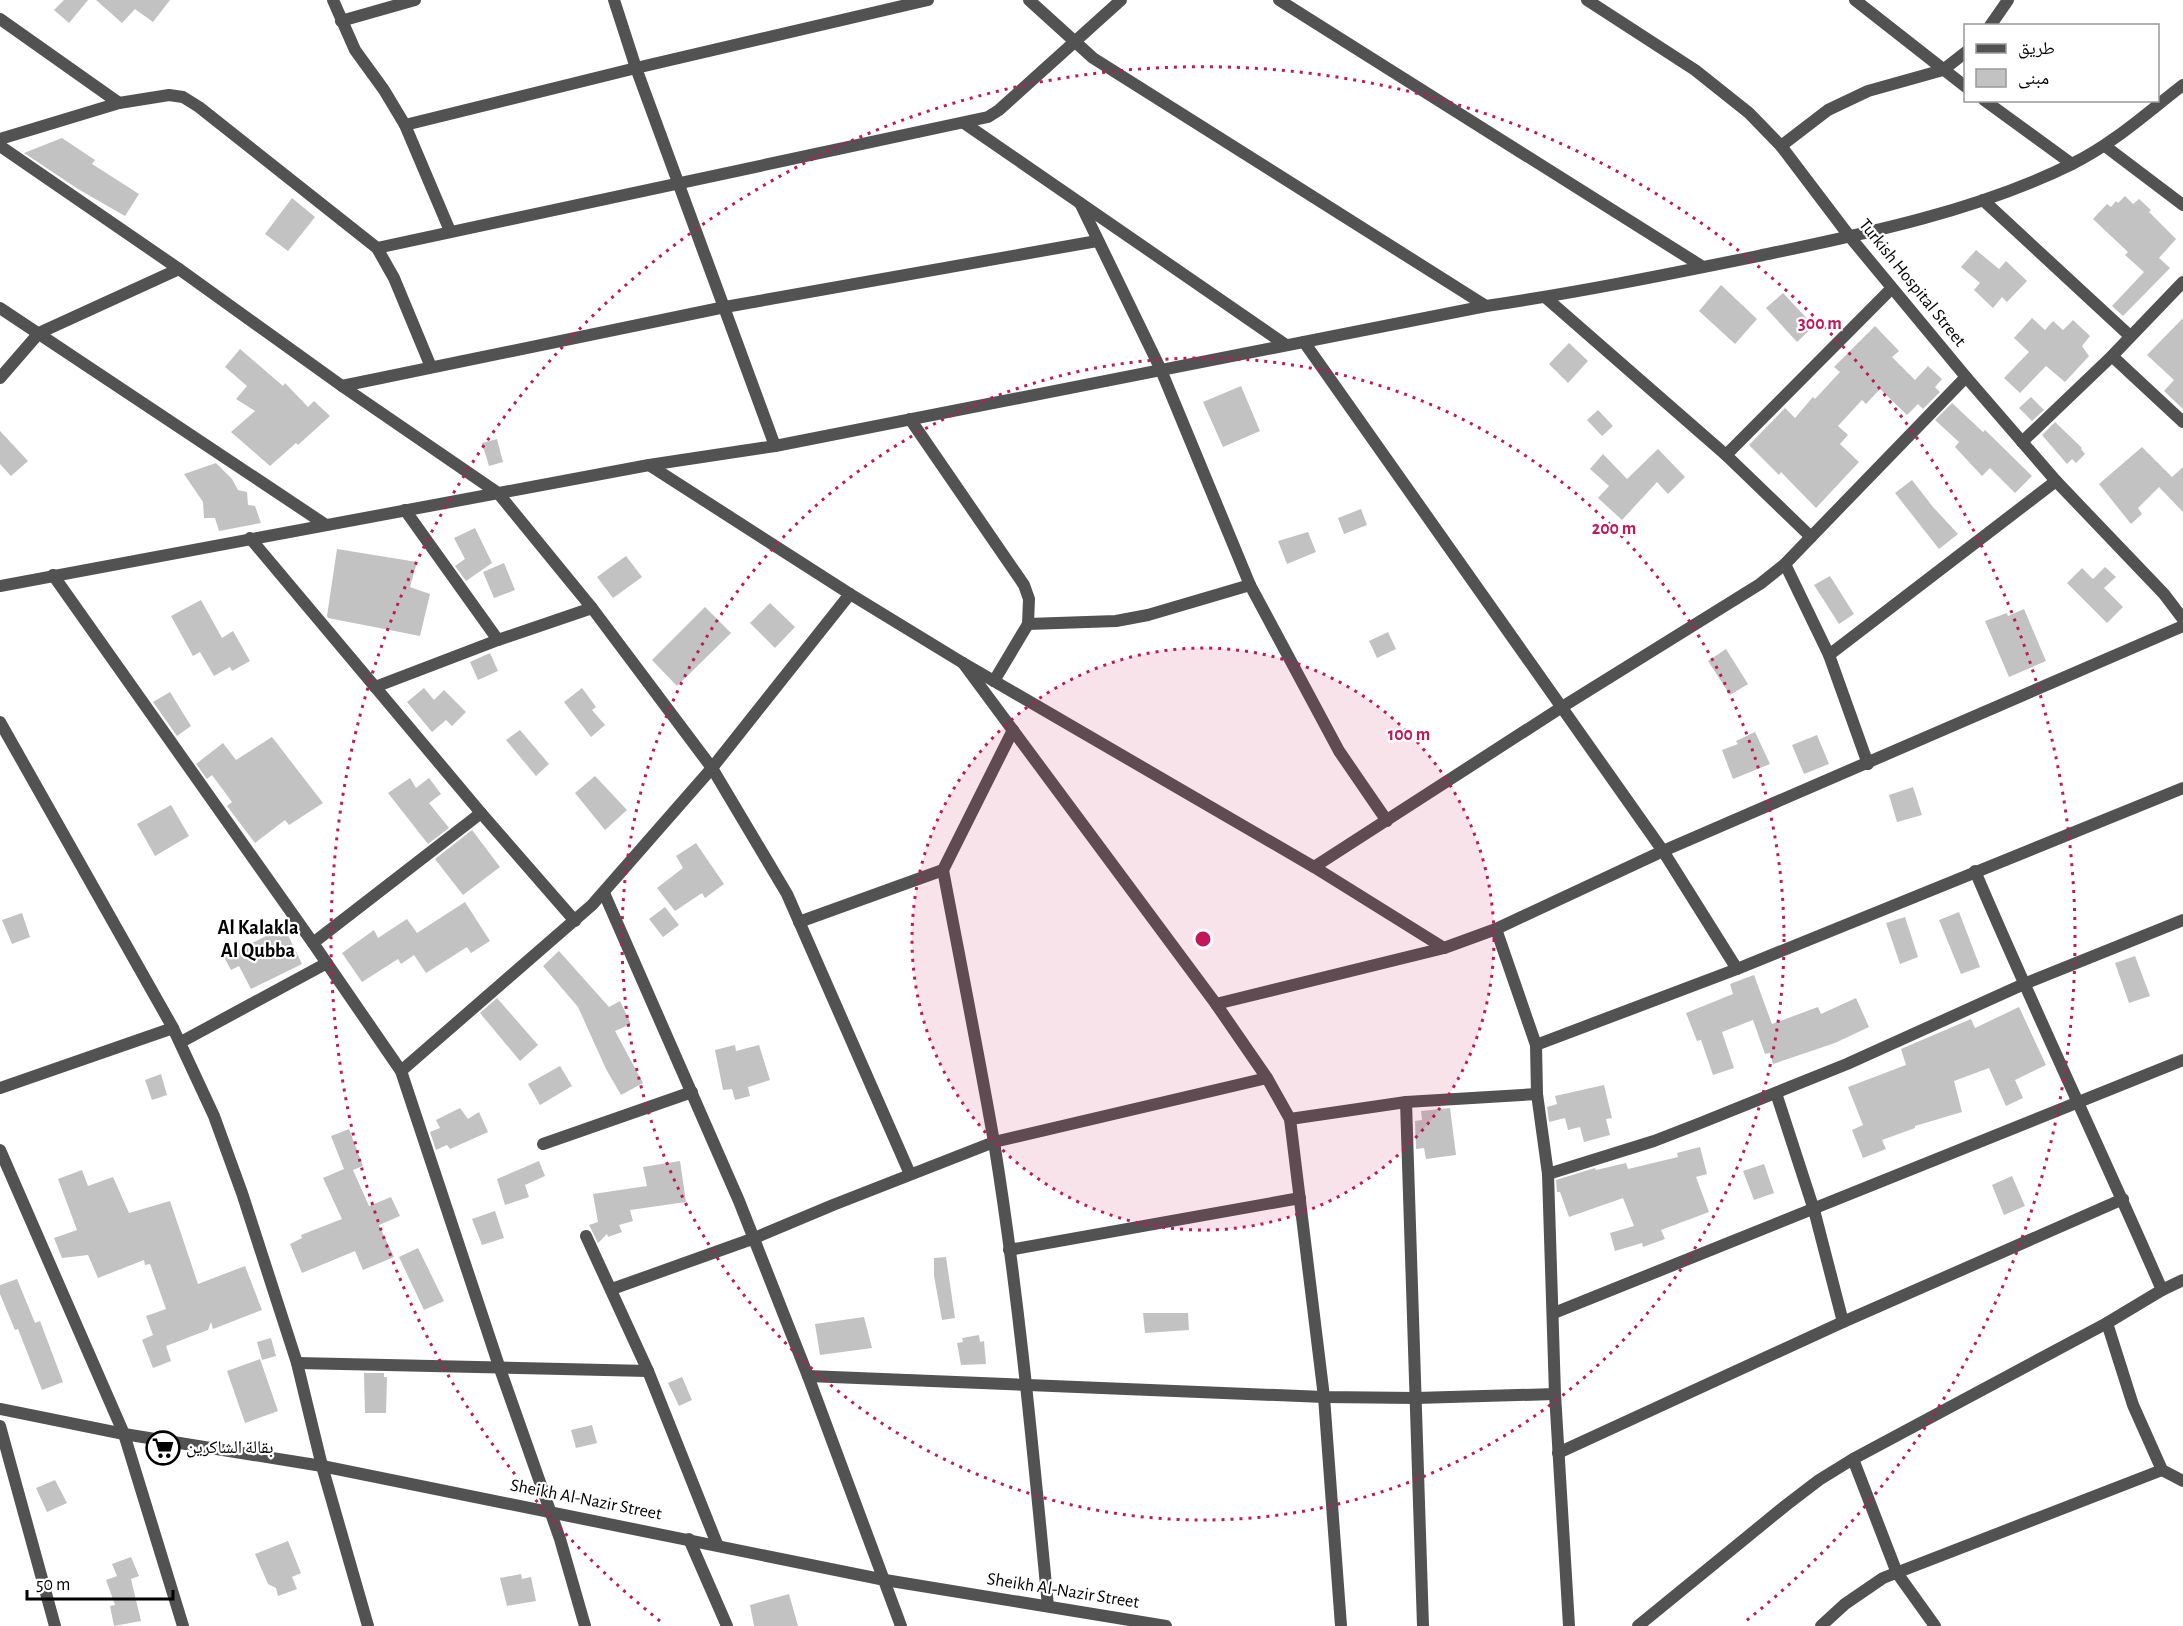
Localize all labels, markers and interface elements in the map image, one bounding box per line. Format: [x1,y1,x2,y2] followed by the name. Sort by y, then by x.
[1964,24,2159,102] legend
[2018,40,2055,59] text: طريق
[2018,70,2049,89] text: مبنى
[1855,216,1969,351] street label: Turkish Hospital Street
[1798,315,1842,333] text: 300 m
[1592,520,1636,538] text: 200 m
[1388,726,1430,744] text: 100 m
[217,918,299,962] district label: Al Kalakla Al Qubba
[1193,929,1213,949] centre of rings
[145,1430,181,1466] supermarket icon: بقالة الشاكرين
[186,1439,273,1458] place label: بقالة الشاكرين
[509,1476,663,1524] street label: Sheikh Al-Nazir Street
[27,1563,172,1601] scale bar
[986,1570,1141,1612] street label: Sheikh Al-Nazir Street
[36,1576,70,1594] text: 50 m

